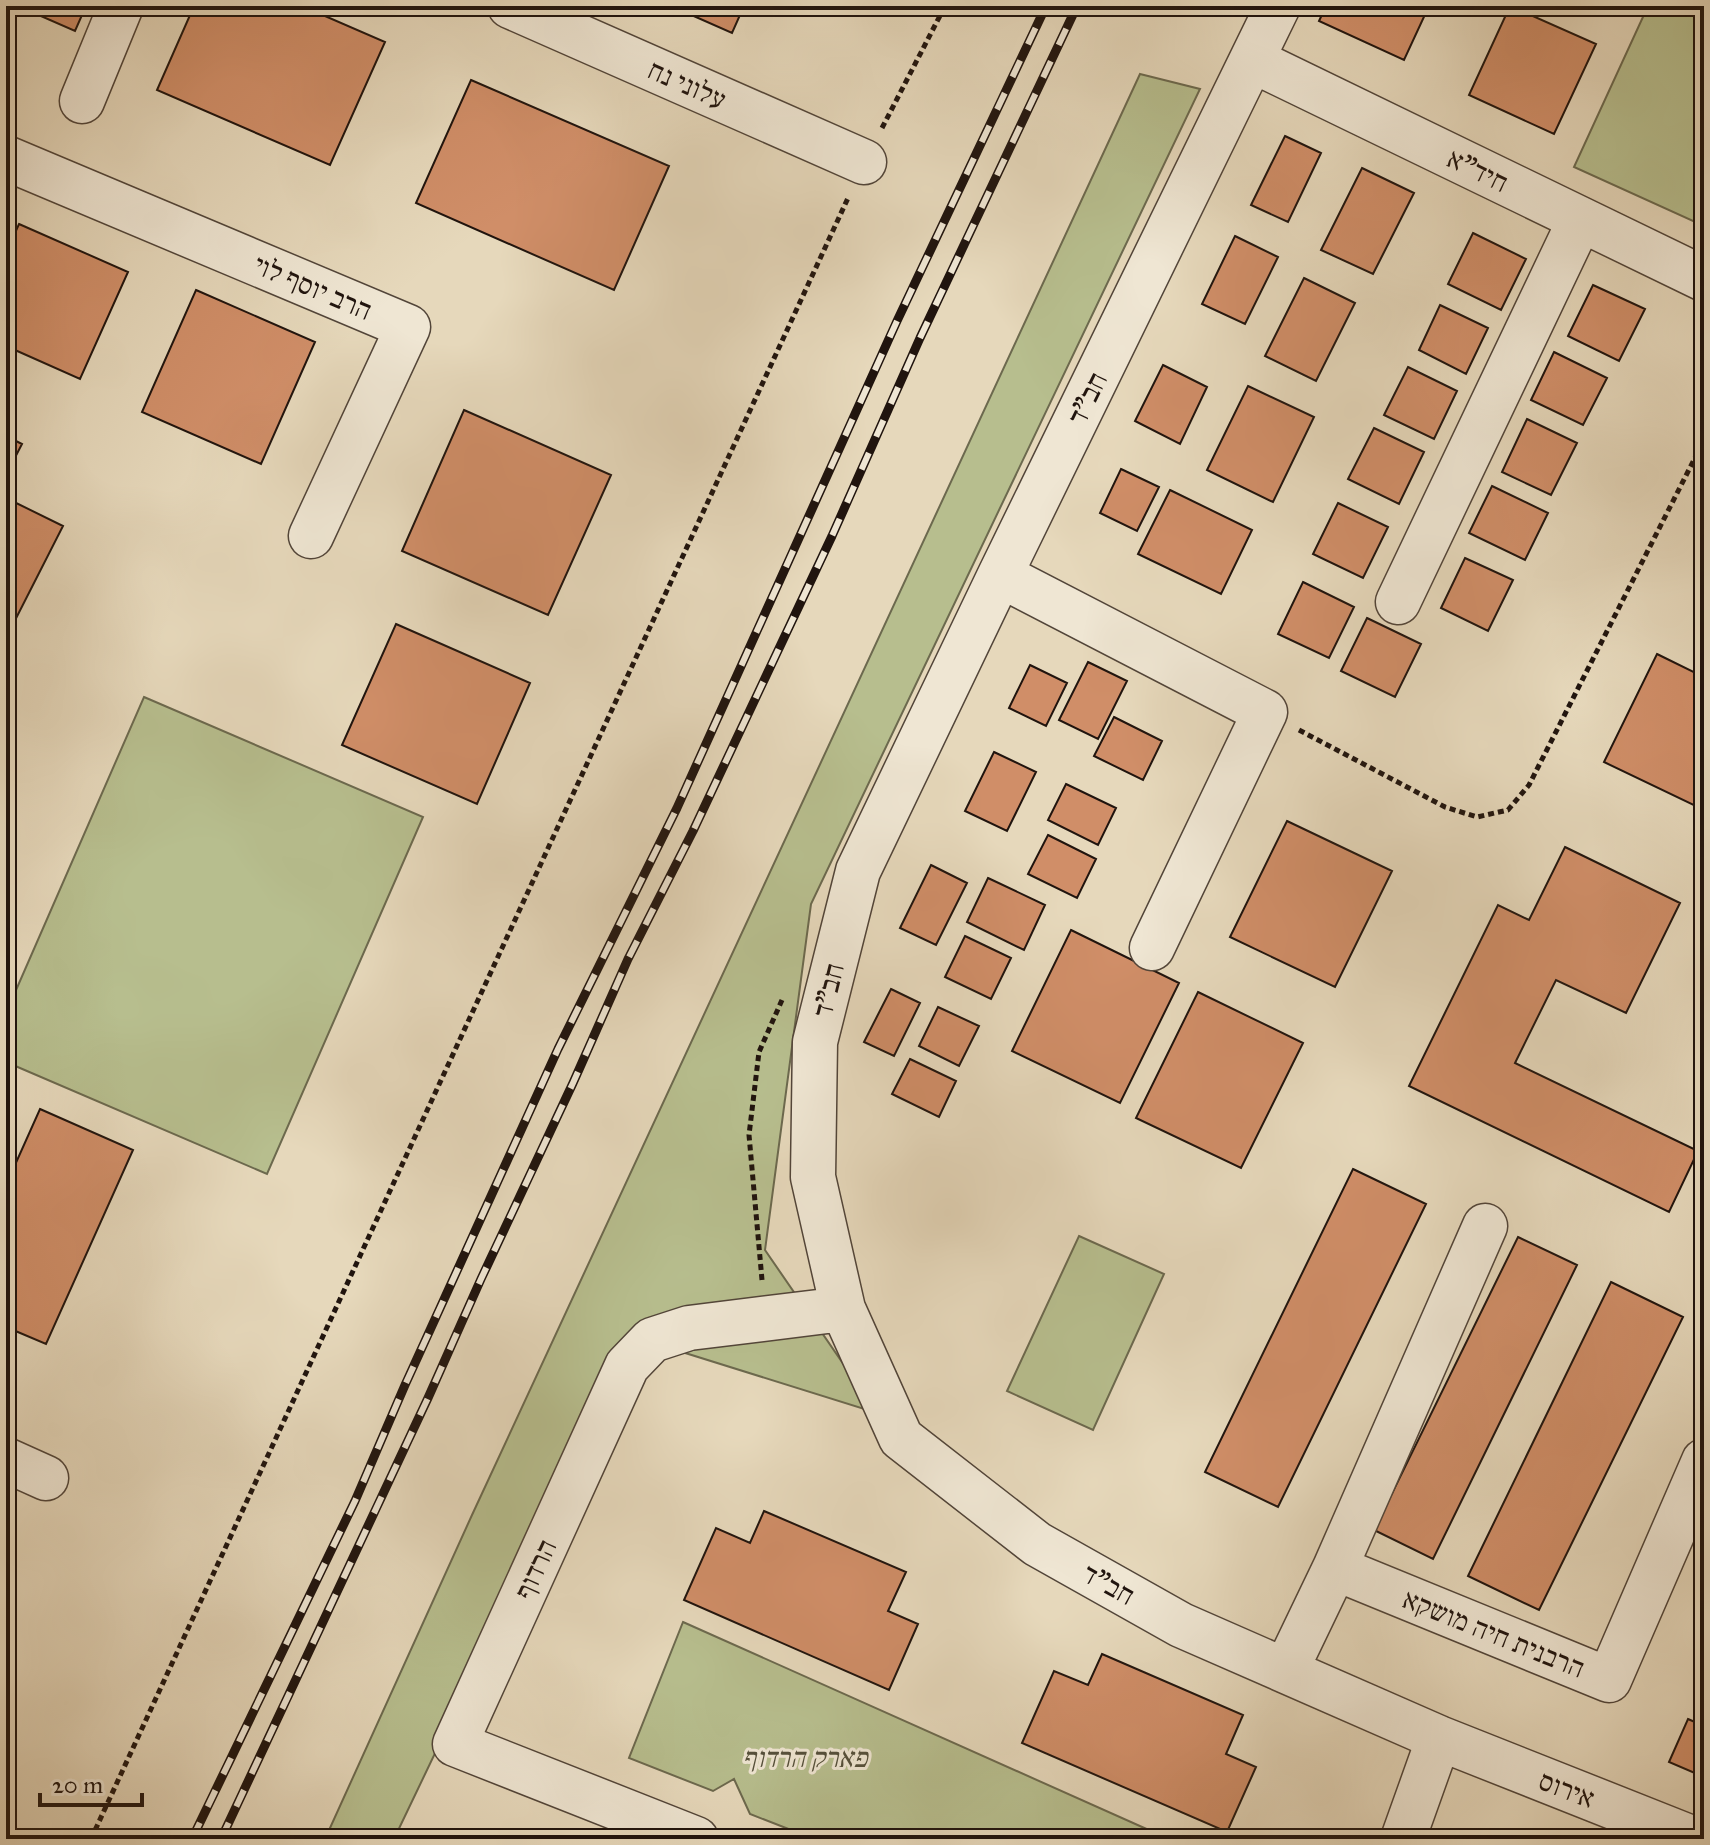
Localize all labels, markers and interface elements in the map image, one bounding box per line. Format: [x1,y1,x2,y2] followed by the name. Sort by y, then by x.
[642,52,731,117] street label: עלוני נח
[1442,141,1514,200] street label: חיד"א
[248,247,377,328] street label: הרב יוסף לוי
[1060,366,1115,430] street label: חב"ד
[805,959,852,1021] street label: חב"ד
[506,1534,564,1605] street label: הרדוף
[1076,1556,1141,1613] street label: חב"ד
[1398,1581,1590,1686] street label: הרבנית חיה מושקא
[743,1740,869,1775] park label: פארק הרדוף
[40,1757,142,1807] scale bar
[1534,1763,1600,1816] street label: אירוס
[52,1770,103,1800] text: 20 m

